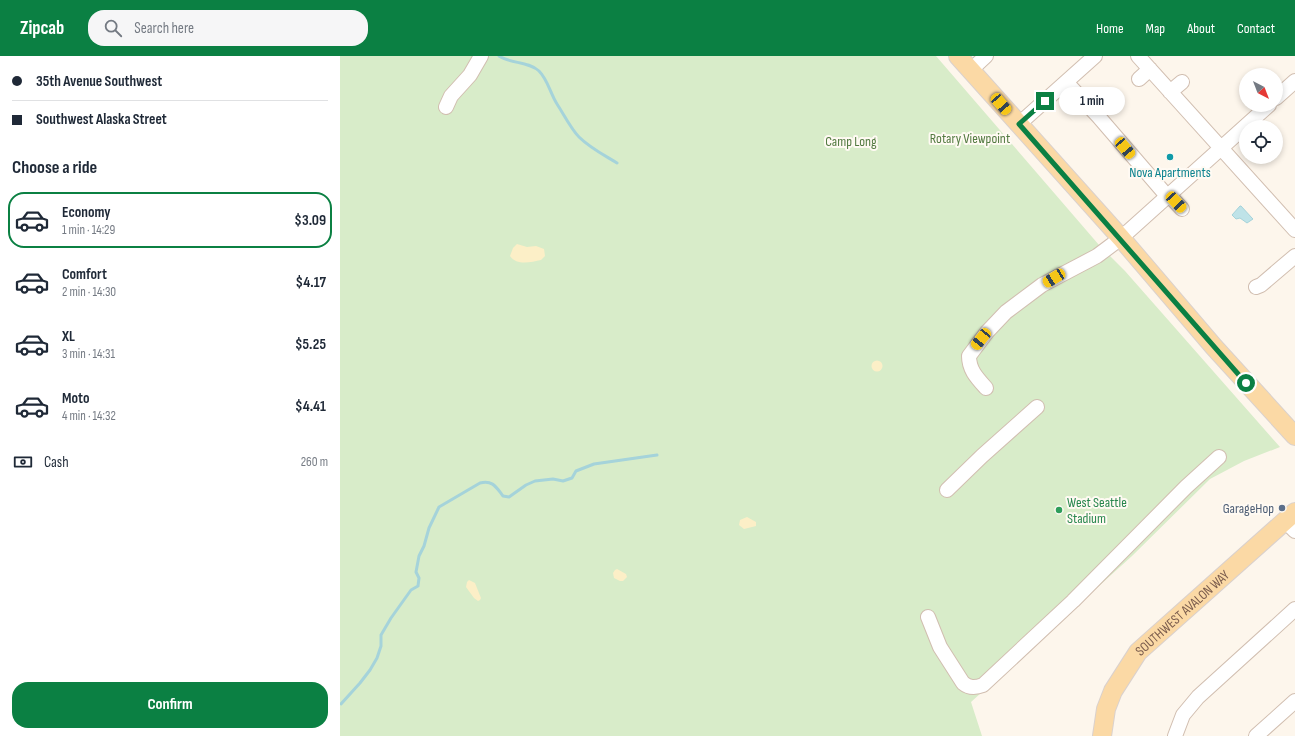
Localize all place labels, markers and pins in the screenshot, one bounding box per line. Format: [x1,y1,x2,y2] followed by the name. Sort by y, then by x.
[1165,152,1175,162] marker: Nova Apartments
[1129,164,1211,181] place label: Nova Apartments
[1067,494,1127,527] place label: West Seattle Stadium
[1223,500,1274,517] place label: GarageHop
[1277,503,1287,513] marker: GarageHop
[1054,505,1064,515] marker: West Seattle Stadium

